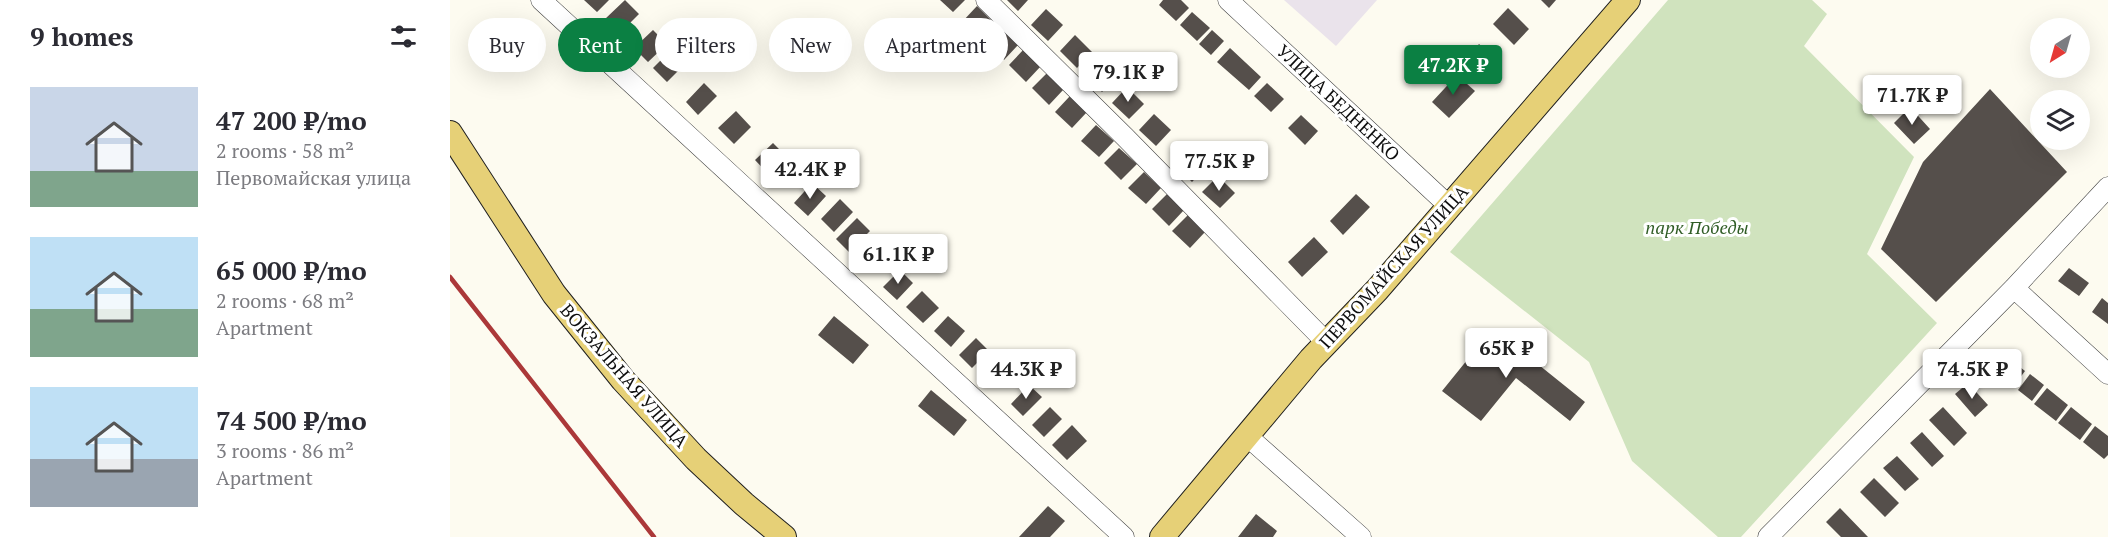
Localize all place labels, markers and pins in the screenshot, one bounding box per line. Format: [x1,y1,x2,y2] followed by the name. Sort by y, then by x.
[1398,45,1508,96] pin: 47.2K ₽
[1073,52,1183,103] pin: 79.1K ₽
[1857,75,1967,126] pin: 71.7K ₽
[1164,141,1274,192] pin: 77.5K ₽
[755,149,865,200] pin: 42.4K ₽
[843,234,953,285] pin: 61.1K ₽
[1464,328,1548,379] pin: 65K ₽
[971,349,1081,400] pin: 44.3K ₽
[1917,349,2027,400] pin: 74.5K ₽

